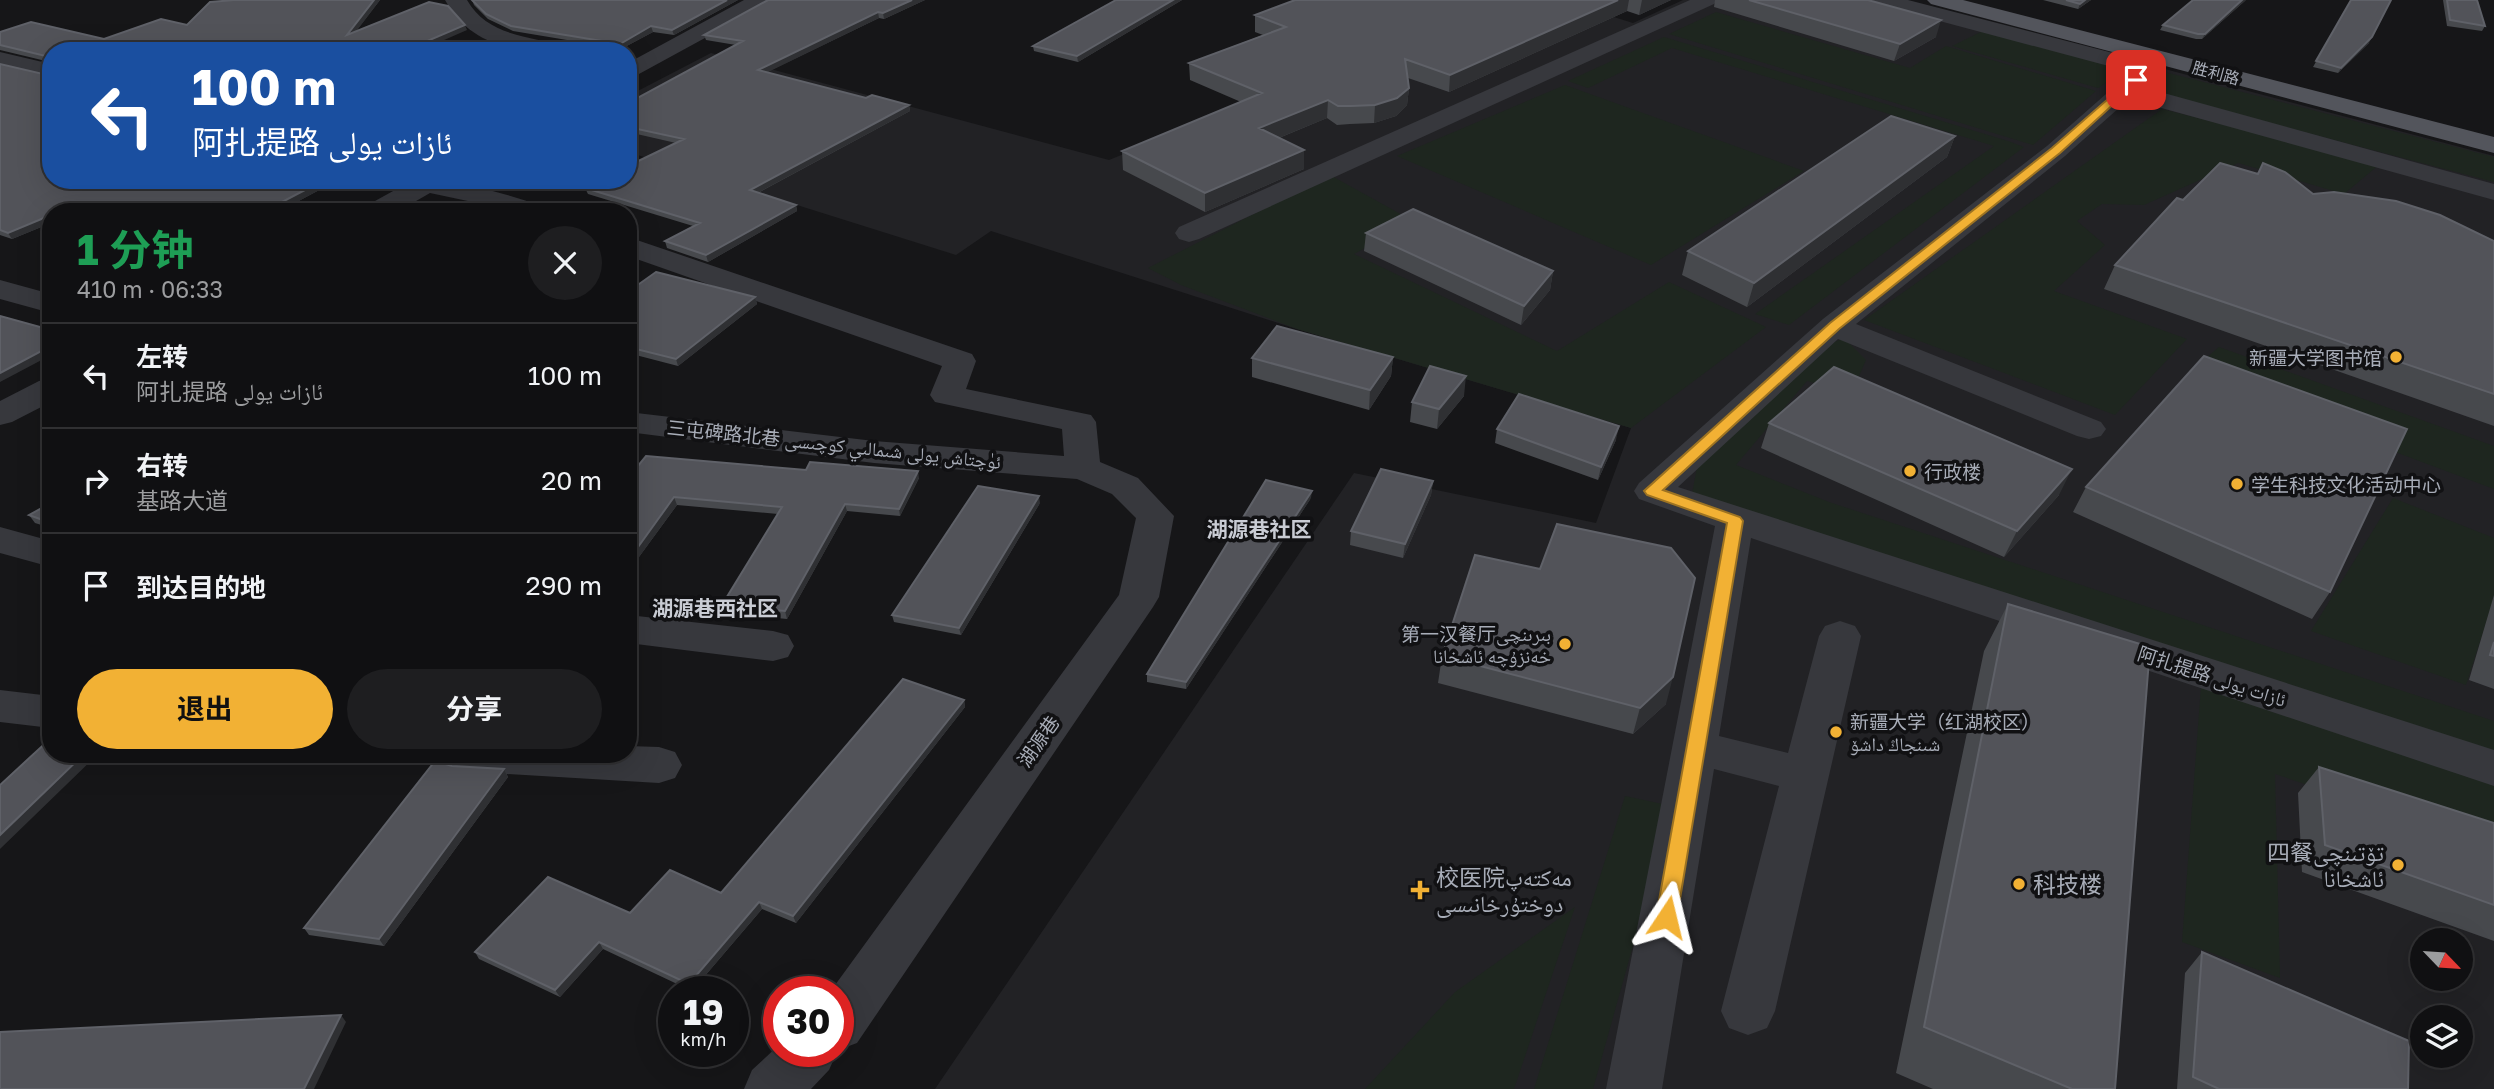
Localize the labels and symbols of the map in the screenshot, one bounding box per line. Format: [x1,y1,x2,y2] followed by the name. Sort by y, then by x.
[2106,50,2166,110] pin
[2190,57,2242,89] street label: 胜利路
[2249,346,2382,369] place label: 新疆大学图书馆
[2388,349,2404,365] marker: 新疆大学图书馆
[665,415,1002,478] street label: 三屯碑路北巷 ئۈچتاش يولى شىمالىي كوچىسى
[1924,460,1981,483] place label: 行政楼
[1902,463,1918,479] marker: 行政楼
[2251,473,2441,496] place label: 学生科技文化活动中心
[2229,476,2245,492] marker: 学生科技文化活动中心
[1207,516,1312,542] district label: 湖源巷社区
[652,595,778,621] district label: 湖源巷西社区
[1401,622,1551,668] place label: 第一汉餐厅بىرىنچى خەنزۇچە ئاشخانا
[1557,636,1573,652] marker: 第一汉餐厅بىرىنچى خەنزۇچە ئاشخانا
[2135,641,2289,712] street label: 阿扎提路 ئازات يولى
[1850,710,2040,756] place label: 新疆大学（红湖校区） شىنجاڭ داشۆ
[1012,711,1064,771] street label: 湖源巷
[1828,724,1844,740] marker: 新疆大学（红湖校区） شىنجاڭ داشۆ
[2267,838,2384,892] place label: 四餐تۆتىنچى ئاشخانا
[2390,857,2406,873] marker: 四餐تۆتىنچى ئاشخانا
[1436,863,1572,918] place label: 校医院مەكتەپ دوختۇرخانىسى
[2033,870,2102,898] place label: 科技楼
[2011,876,2027,892] marker: 科技楼
[1410,880,1430,900] marker: 校医院مەكتەپ دوختۇرخانىسى
[1630,880,1704,954] position arrow
[2410,928,2473,990] north arrow
[763,976,854,1067] speed limit sign: 30

